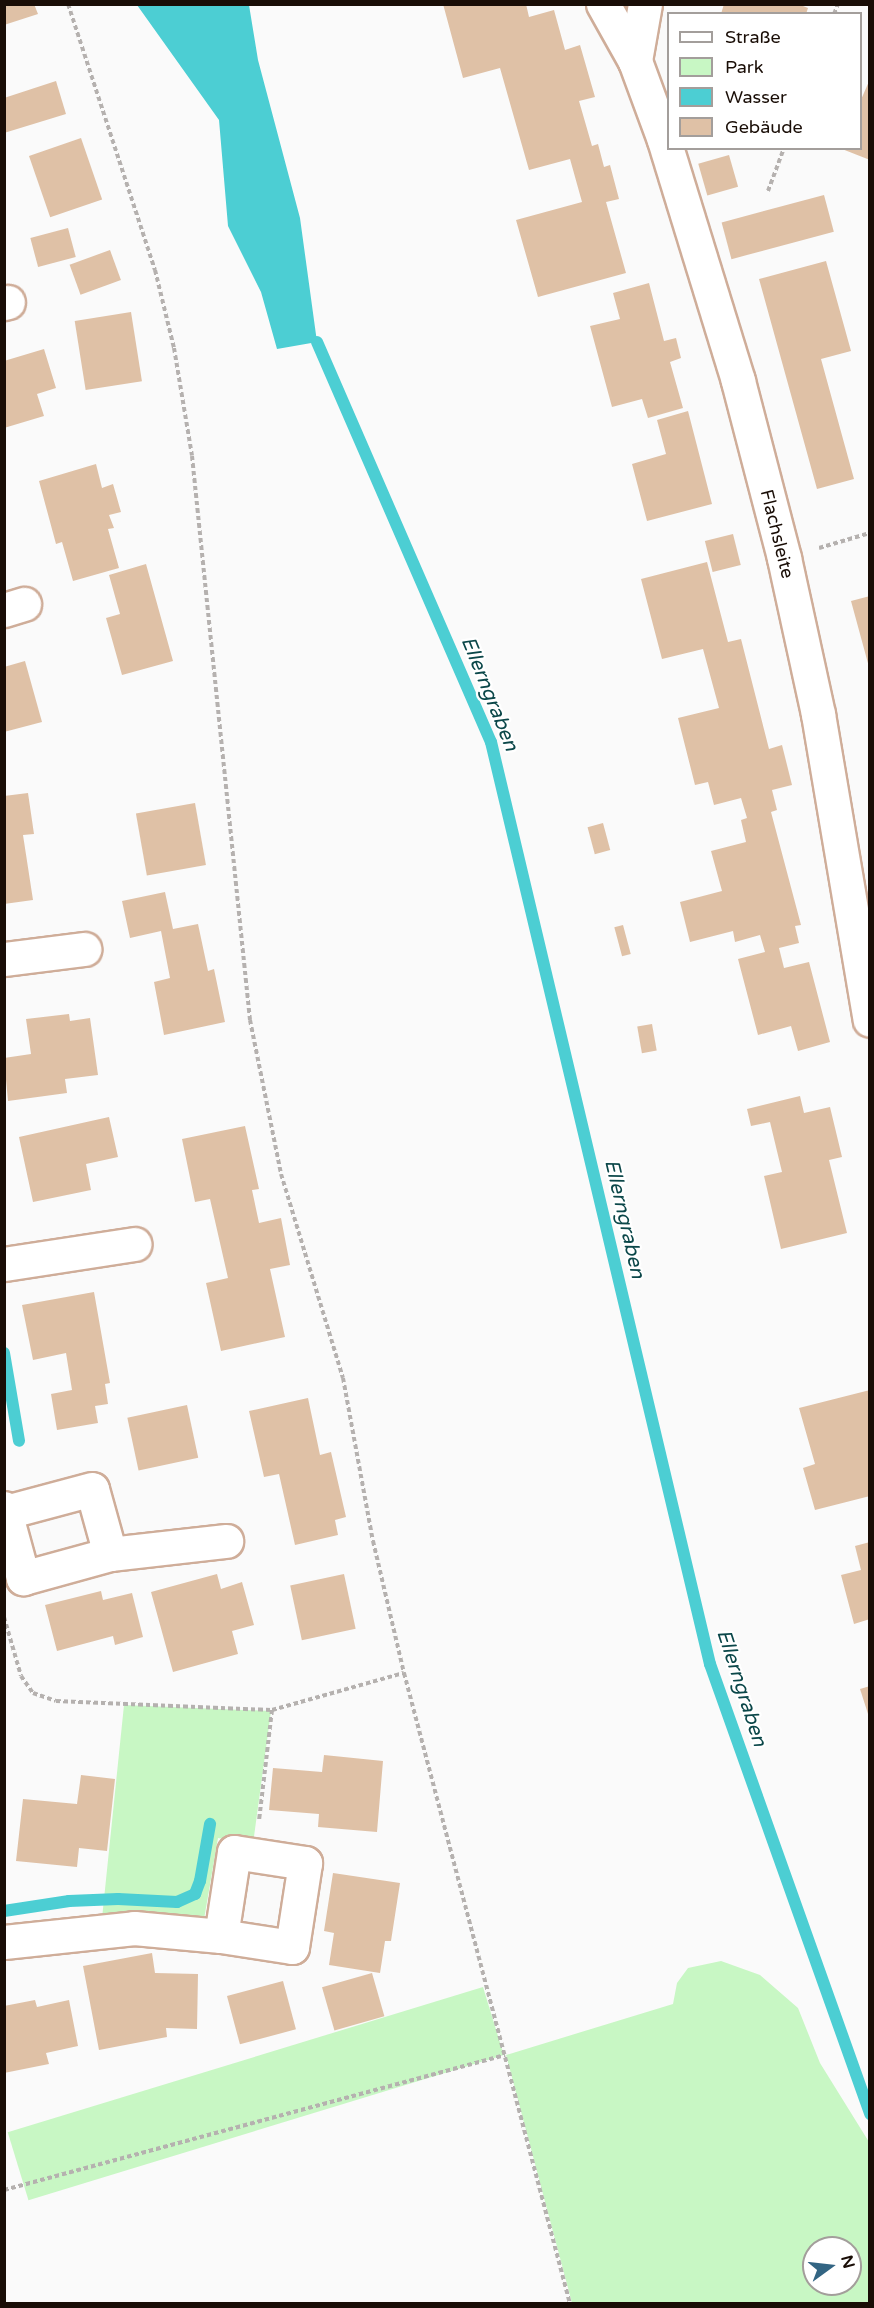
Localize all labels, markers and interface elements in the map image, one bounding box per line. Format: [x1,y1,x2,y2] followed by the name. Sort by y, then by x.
[667,12,862,150] legend
[725,26,781,48] text: Straße
[725,56,763,78] text: Park
[725,86,787,108] text: Wasser
[725,116,803,138] text: Gebäude
[756,487,798,581] street label: Flachsleite
[455,633,523,755] water label: Ellerngraben
[599,1157,649,1281] water label: Ellerngraben
[711,1627,771,1749] water label: Ellerngraben
[802,2236,862,2296] north arrow
[836,2253,859,2271] text: N

